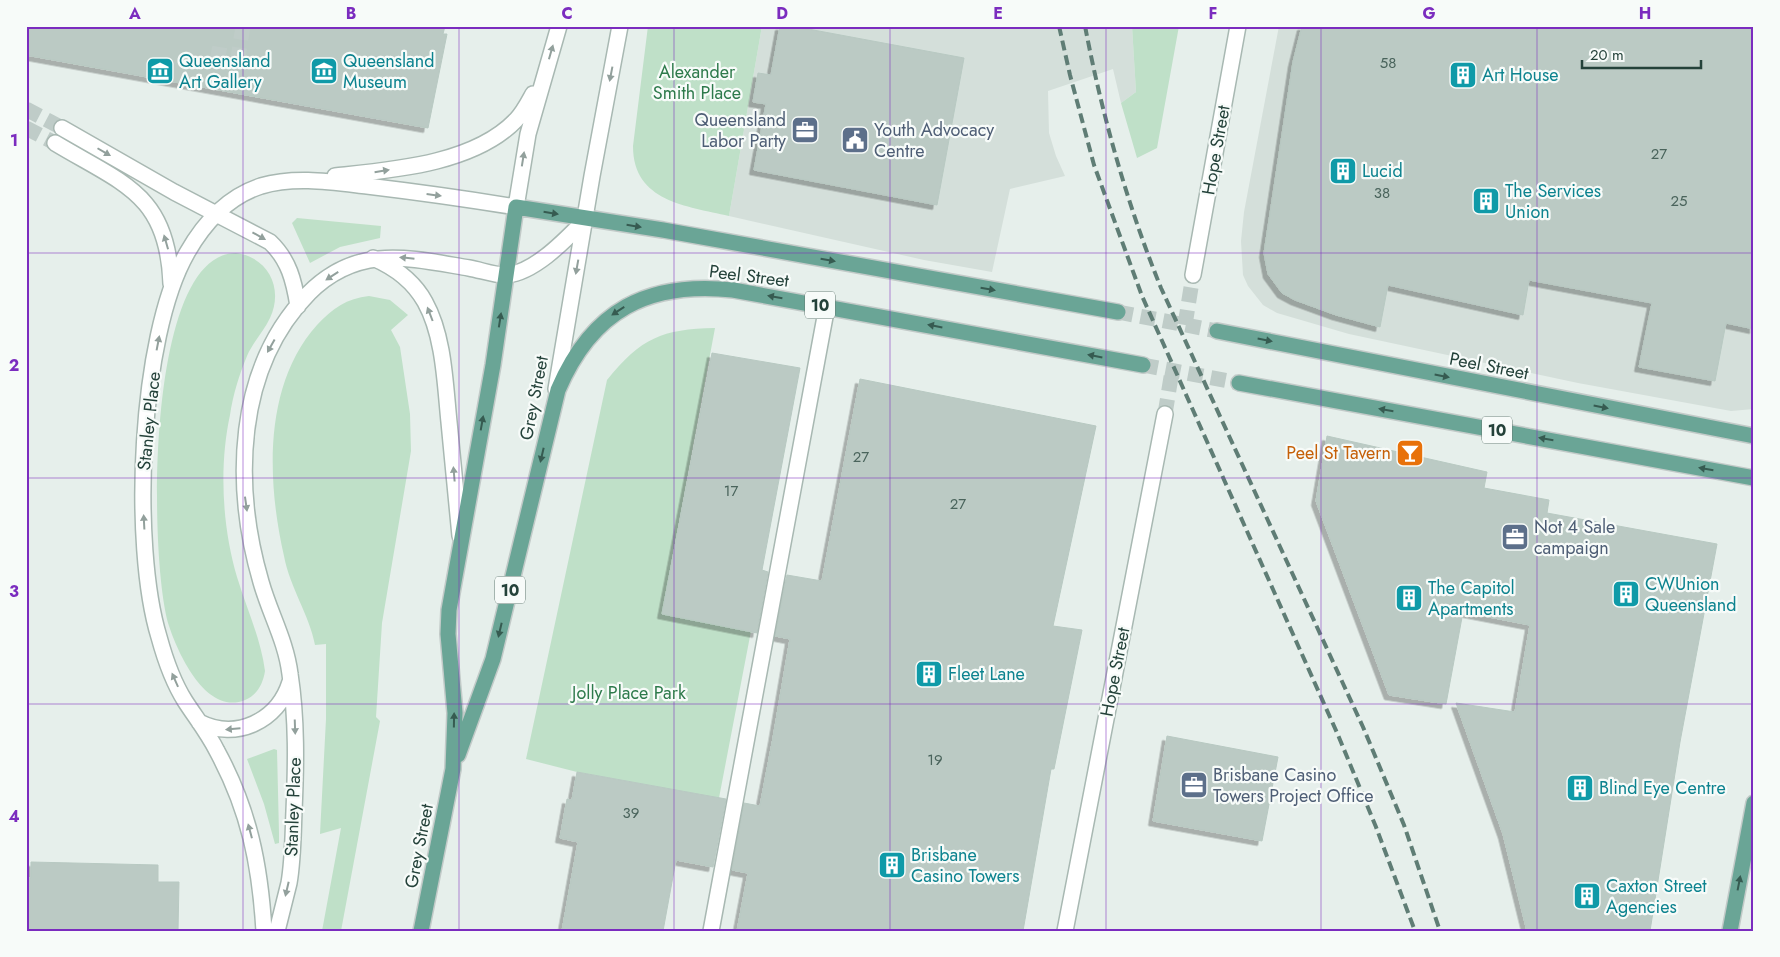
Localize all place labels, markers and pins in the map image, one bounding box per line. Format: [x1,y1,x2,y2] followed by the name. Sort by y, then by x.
[179,48,270,95] place label: Queensland Art Gallery
[343,48,434,95] place label: Queensland Museum
[145,56,175,86] museum icon: Queensland Art Gallery
[309,56,339,86] museum icon: Queensland Museum
[1448,60,1478,90] building icon: Art House
[1482,62,1558,88] place label: Art House
[695,107,786,154] place label: Queensland Labor Party
[790,115,820,145] office icon: Queensland Labor Party
[874,117,994,164] place label: Youth Advocacy Centre
[840,125,870,155] public building icon: Youth Advocacy Centre
[1328,156,1358,186] building icon: Lucid
[1362,158,1403,184] place label: Lucid
[1505,178,1601,225] place label: The Services Union
[1471,186,1501,216] building icon: The Services Union
[1395,438,1425,468] bar icon: Peel St Tavern
[1286,440,1391,466] place label: Peel St Tavern
[1534,514,1615,561] place label: Not 4 Sale campaign
[1500,522,1530,552] office icon: Not 4 Sale campaign
[1645,571,1736,618] place label: CWUnion Queensland
[1428,575,1515,622] place label: The Capitol Apartments
[1611,579,1641,609] building icon: CWUnion Queensland
[1394,583,1424,613] building icon: The Capitol Apartments
[914,659,944,689] building icon: Fleet Lane
[948,661,1025,687] place label: Fleet Lane
[1213,762,1374,809] place label: Brisbane Casino Towers Project Office
[1179,770,1209,800] office icon: Brisbane Casino Towers Project Office
[1565,773,1595,803] building icon: Blind Eye Centre
[1599,775,1726,801] place label: Blind Eye Centre
[911,842,1019,889] place label: Brisbane Casino Towers
[877,850,907,880] building icon: Brisbane Casino Towers
[1606,873,1707,920] place label: Caxton Street Agencies
[1572,881,1602,911] building icon: Caxton Street Agencies

